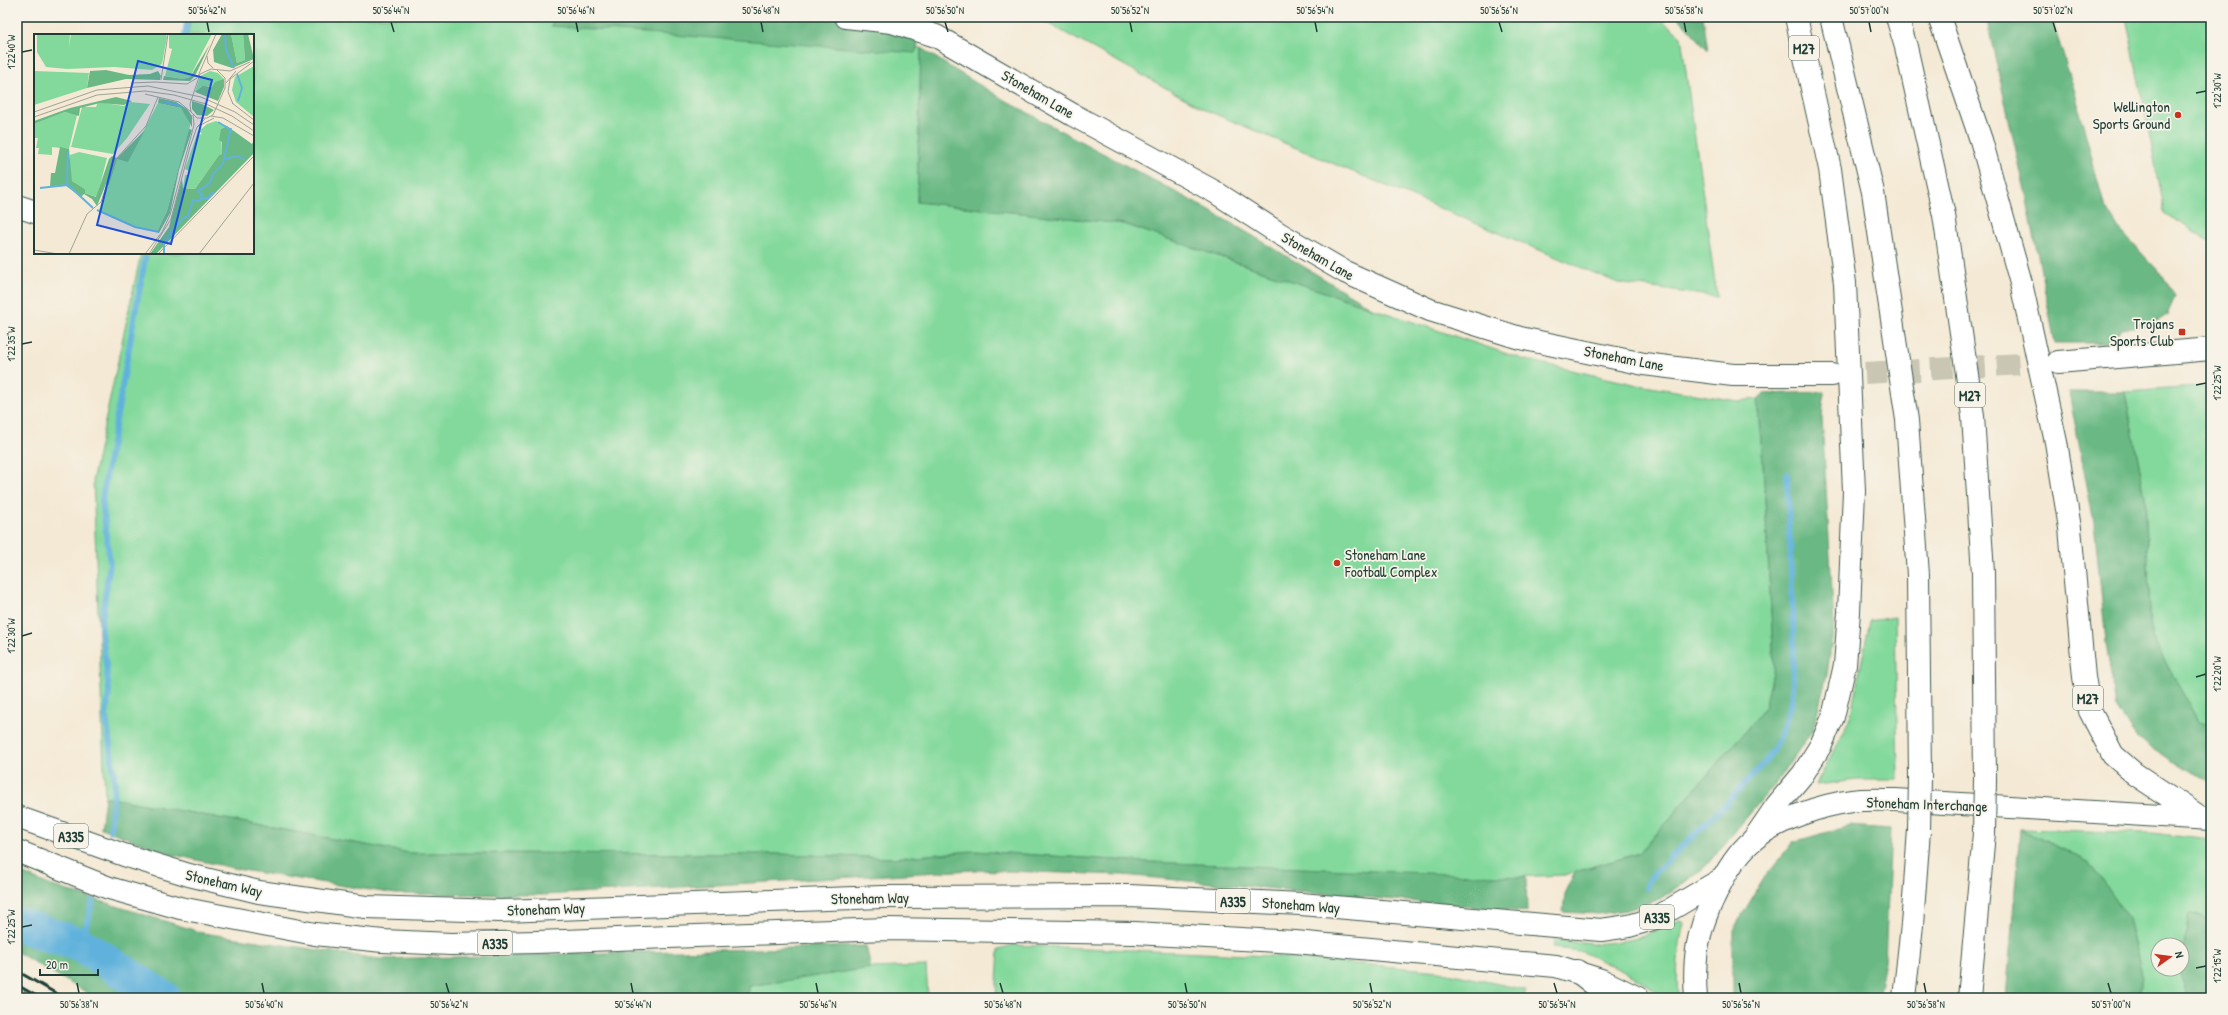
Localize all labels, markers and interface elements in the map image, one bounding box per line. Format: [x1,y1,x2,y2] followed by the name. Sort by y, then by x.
[188,4,226,17] text: 50°56'42"N
[373,4,409,17] text: 50°56'44"N
[558,4,594,17] text: 50°56'46"N
[742,4,780,17] text: 50°56'48"N
[926,4,964,17] text: 50°56'50"N
[1111,4,1149,17] text: 50°56'52"N
[1296,4,1334,17] text: 50°56'54"N
[1480,4,1518,17] text: 50°56'56"N
[1665,4,1703,17] text: 50°56'58"N
[1849,4,1889,17] text: 50°57'00"N
[2033,4,2073,17] text: 50°57'02"N
[5,34,18,69] text: 1°22'40"W
[34,34,254,254] inset map
[1789,36,1819,60] road number: M27
[998,65,1078,123] street label: Stoneham Lane
[2211,73,2224,109] text: 1°22'30"W
[2093,96,2170,134] place label: Wellington Sports Ground
[2173,110,2183,120] marker: Wellington Sports Ground
[1278,227,1358,285] street label: Stoneham Lane
[2110,313,2174,351] place label: Trojans Sports Club
[5,326,18,361] text: 1°22'35"W
[2177,327,2187,337] marker: Trojans Sports Club
[1582,340,1666,376] street label: Stoneham Lane
[2211,365,2224,401] text: 1°22'25"W
[1955,383,1985,407] road number: M27
[1344,544,1438,582] place label: Stoneham Lane Football Complex
[1332,558,1342,568] marker: Stoneham Lane Football Complex
[5,618,18,654] text: 1°22'30"W
[2211,656,2224,692] text: 1°22'20"W
[2073,686,2103,710] road number: M27
[1866,791,1988,817] street label: Stoneham Interchange
[54,824,88,848] road number: A335
[184,864,264,902] street label: Stoneham Way
[831,887,909,909] street label: Stoneham Way
[1216,889,1250,913] road number: A335
[1261,892,1341,918] street label: Stoneham Way
[507,897,585,921] street label: Stoneham Way
[1640,905,1674,929] road number: A335
[5,909,18,945] text: 1°22'25"W
[478,931,512,955] road number: A335
[2150,937,2190,977] north arrow
[2211,948,2224,983] text: 1°22'15"W
[2172,950,2187,959] text: N
[40,951,98,977] scale bar
[46,956,68,973] text: 20 m
[60,998,98,1011] text: 50°56'38"N
[245,998,283,1011] text: 50°56'40"N
[430,998,468,1011] text: 50°56'42"N
[615,998,651,1011] text: 50°56'44"N
[800,998,836,1011] text: 50°56'46"N
[984,998,1022,1011] text: 50°56'48"N
[1168,998,1206,1011] text: 50°56'50"N
[1353,998,1391,1011] text: 50°56'52"N
[1538,998,1576,1011] text: 50°56'54"N
[1722,998,1760,1011] text: 50°56'56"N
[1907,998,1945,1011] text: 50°56'58"N
[2091,998,2131,1011] text: 50°57'00"N

